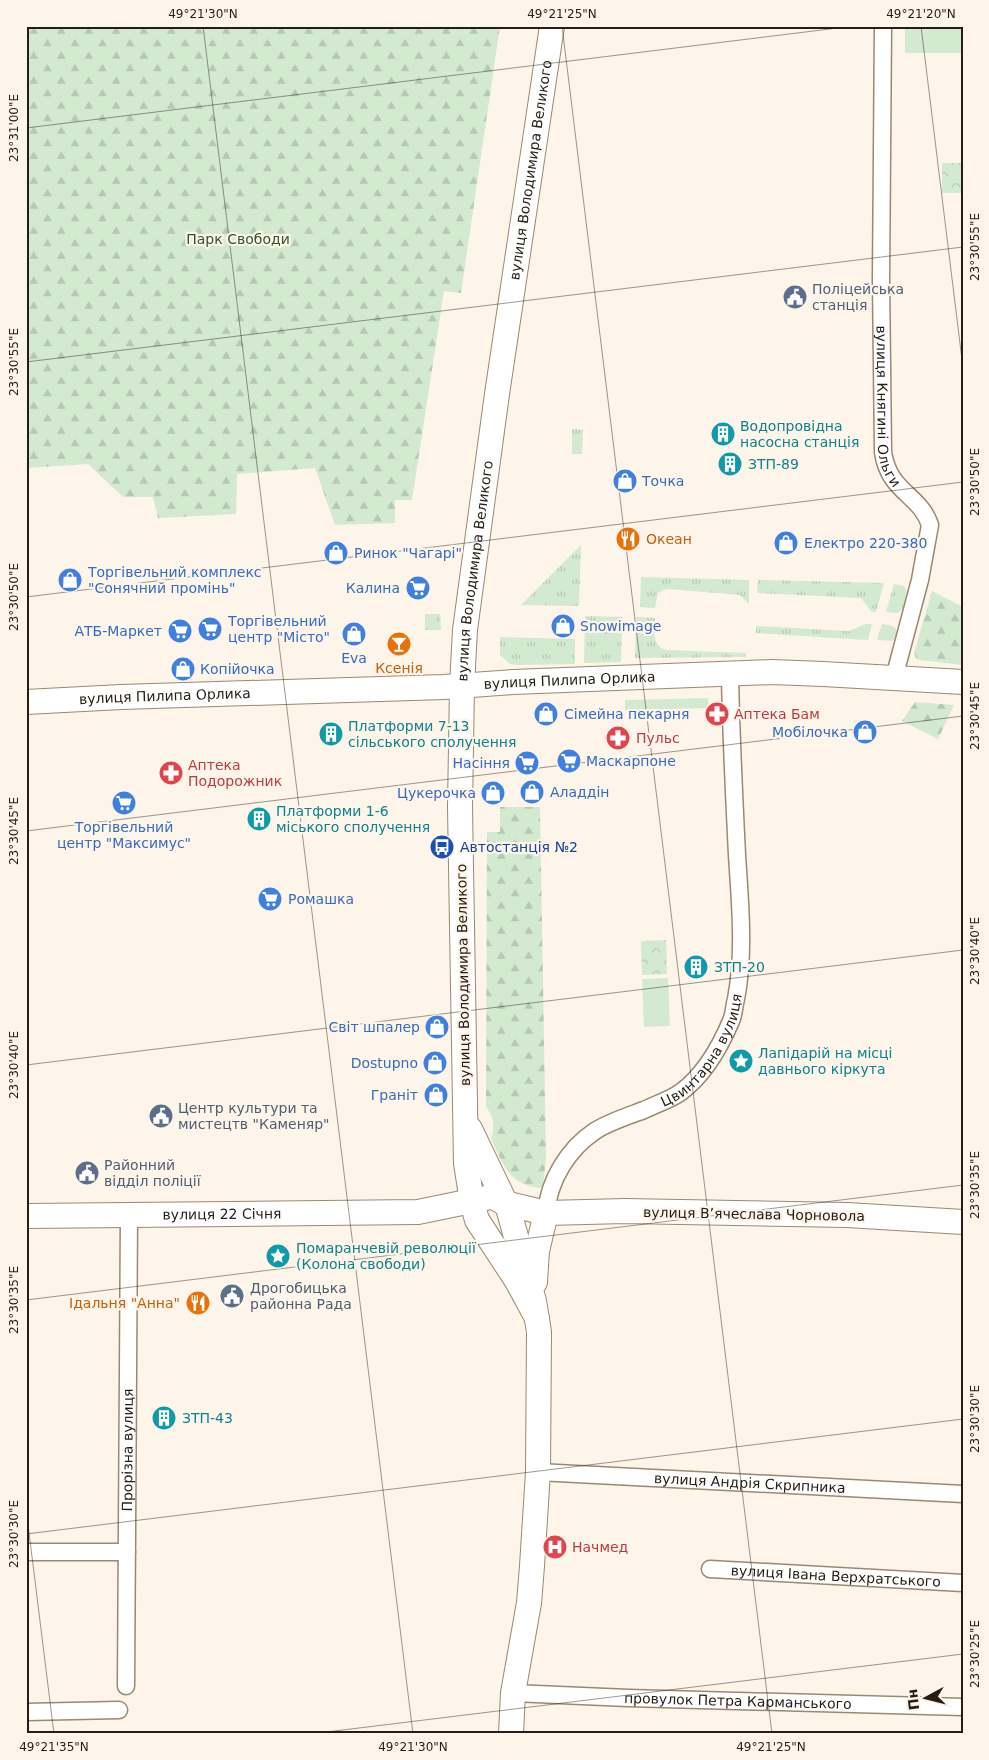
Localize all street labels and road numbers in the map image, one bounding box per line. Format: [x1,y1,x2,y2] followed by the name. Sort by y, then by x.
[506,59,555,281] street label: вулиця Володимира Великого
[874,325,904,490] street label: вулиця Княгині Ольги
[454,460,496,682] street label: вулиця Володимира Великого
[483,669,656,692] street label: вулиця Пилипа Орлика
[79,685,251,707] street label: вулиця Пилипа Орлика
[453,864,473,1086] street label: вулиця Володимира Великого
[658,992,745,1110] street label: Цвинтарна вулиця
[643,1204,865,1224] street label: вулиця Вʼячеслава Чорновола
[162,1205,281,1223] street label: вулиця 22 Січня
[119,1388,136,1512] street label: Прорізна вулиця
[654,1470,846,1496] street label: вулиця Андрія Скрипника
[730,1562,941,1590] street label: вулиця Івана Верхратського
[624,1690,852,1712] street label: провулок Петра Карманського

